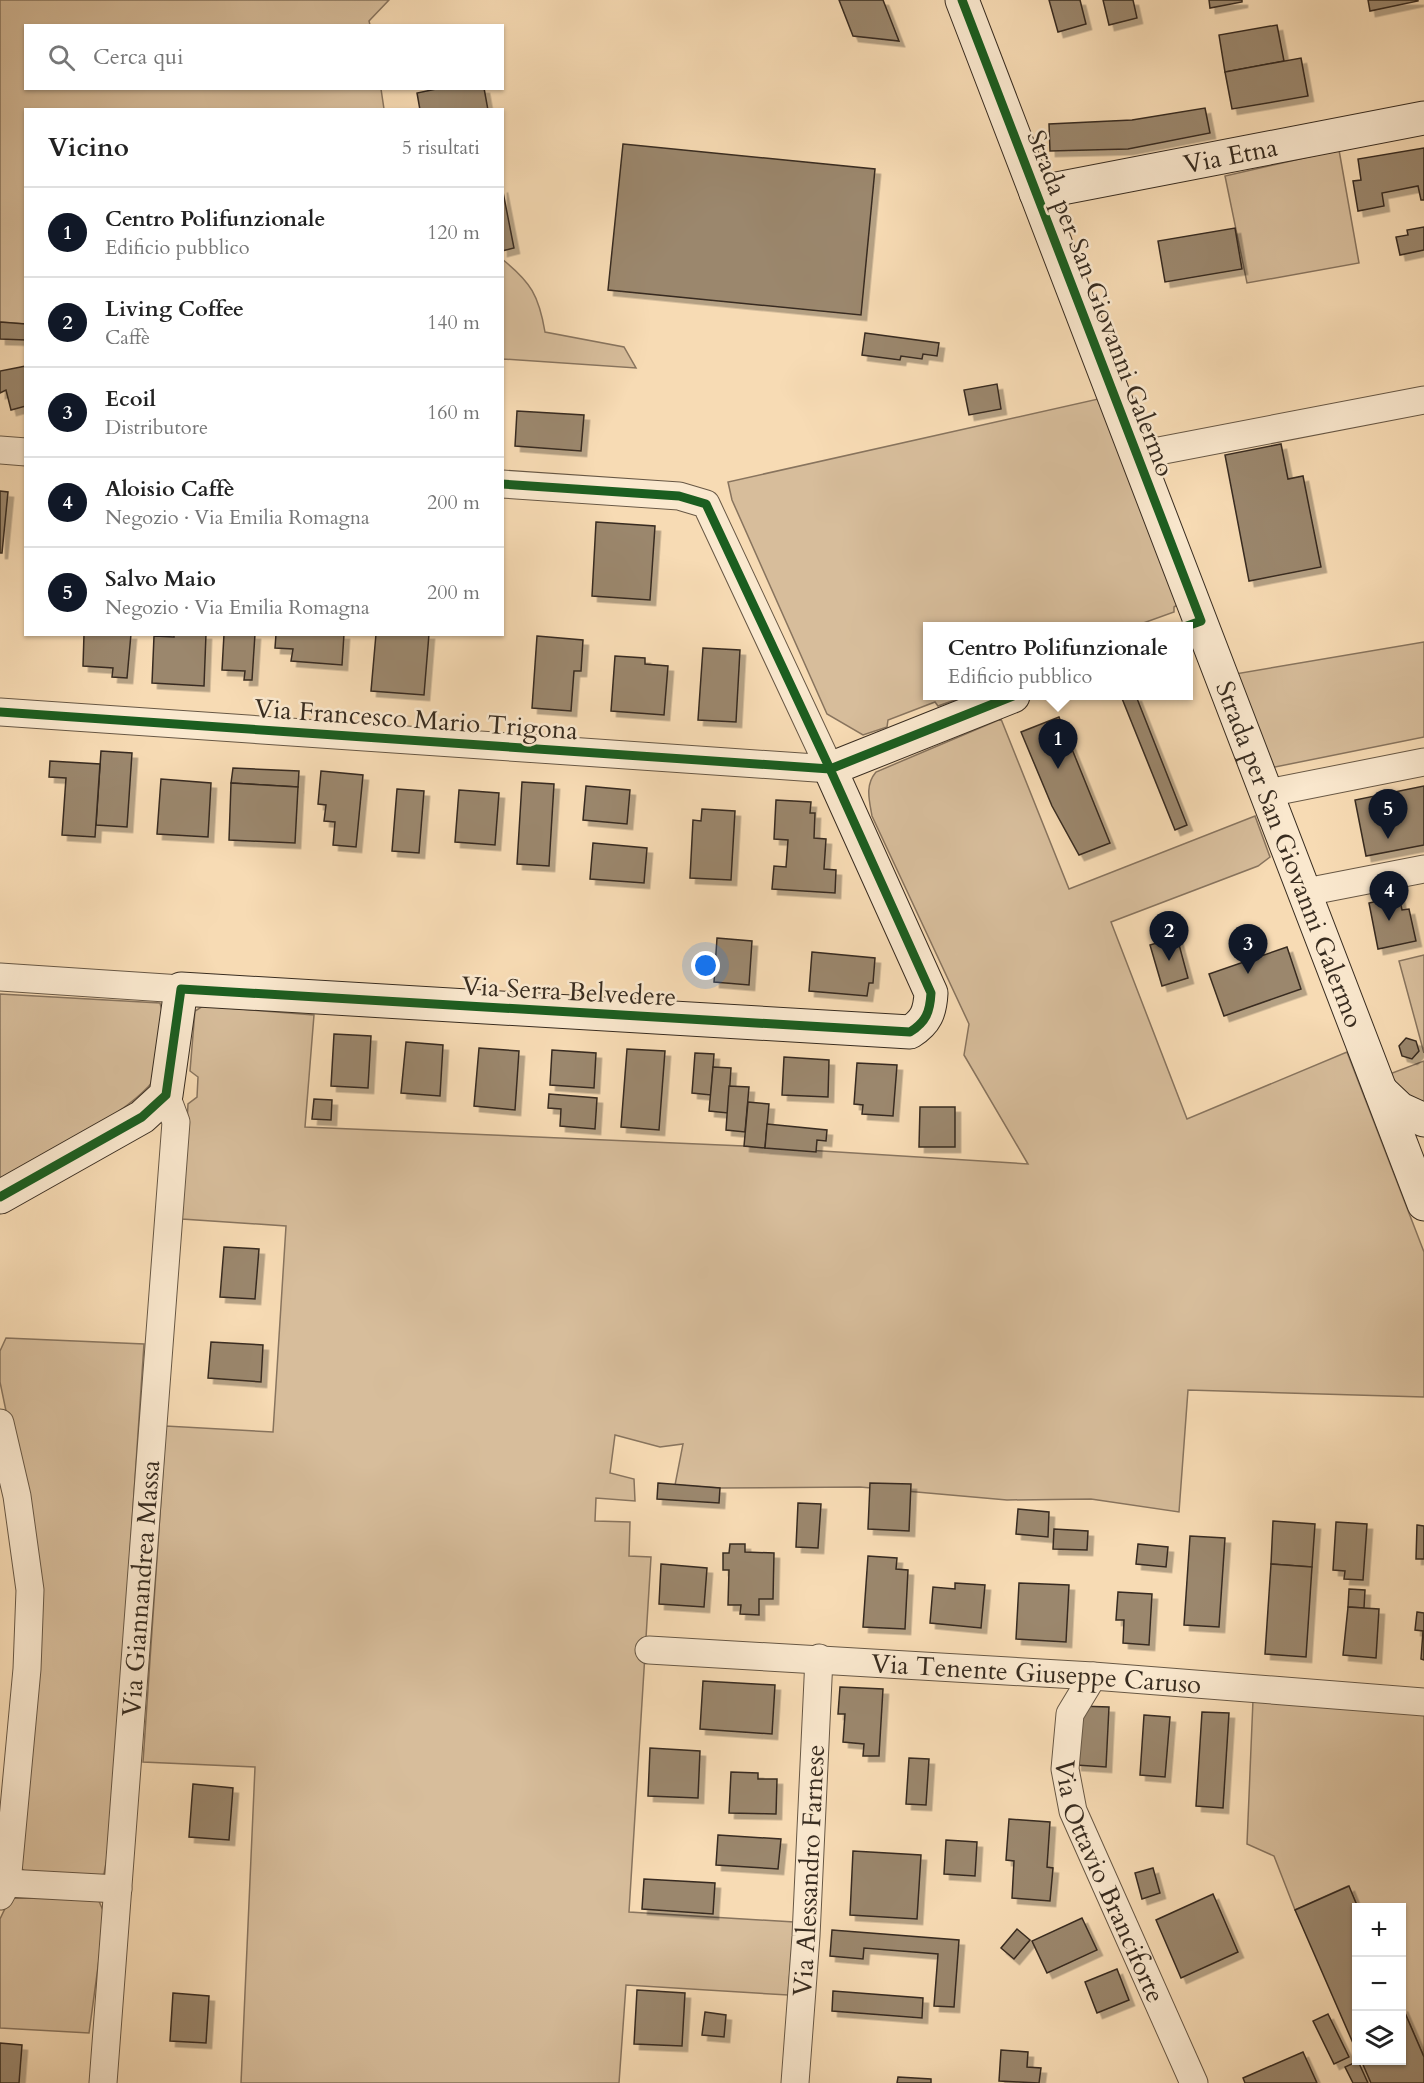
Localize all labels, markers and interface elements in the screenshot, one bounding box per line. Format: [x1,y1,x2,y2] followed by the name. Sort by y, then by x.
[24,24,504,90] search box
[45,41,78,74] icon: search
[93,42,183,72] text: Cerca qui
[1018,125,1183,481] street label: Strada per San Giovanni Galermo
[48,130,129,165] text: Vicino
[1181,130,1280,182] street label: Via Etna
[402,134,480,161] text: 5 risultati
[105,204,325,234] text: Centro Polifunzionale
[62,219,73,246] text: 1
[427,219,480,246] text: 120 m
[105,234,250,261] text: Edificio pubblico
[105,294,244,324] text: Living Coffee
[62,309,73,336] text: 2
[427,309,480,336] text: 140 m
[105,324,150,351] text: Caffè
[105,384,156,414] text: Ecoil
[62,399,73,426] text: 3
[427,399,480,426] text: 160 m
[105,414,208,441] text: Distributore
[105,474,235,504] text: Aloisio Caffè
[62,489,73,516] text: 4
[427,489,480,516] text: 200 m
[105,504,370,531] text: Negozio · Via Emilia Romagna
[105,564,216,594] text: Salvo Maio
[62,579,73,606] text: 5
[427,579,480,606] text: 200 m
[105,594,370,621] text: Negozio · Via Emilia Romagna
[923,622,1193,700] popup
[948,633,1168,663] text: Centro Polifunzionale
[948,663,1092,690] text: Edificio pubblico
[1207,676,1372,1033] street label: Strada per San Giovanni Galermo
[253,691,579,748] street label: Via Francesco Mario Trigona
[1038,720,1078,769] pin: 1
[1368,790,1408,839] pin: 5
[1370,872,1408,921] pin: 4
[1150,912,1188,961] pin: 2
[1228,924,1268,974] pin: 3
[691,951,720,980] your location
[461,968,677,1015] street label: Via Serra Belvedere
[114,1459,168,1718] street label: Via Giannandrea Massa
[870,1646,1203,1702] street label: Via Tenente Giuseppe Caruso
[785,1744,833,1998] street label: Via Alessandro Farnese
[1046,1758,1173,2008] street label: Via Ottavio Branciforte
[1352,1903,1406,2065] map controls
[1352,1903,1406,1957] button: +
[1352,1957,1406,2011] button: −
[1352,2011,1406,2065] button: layers

